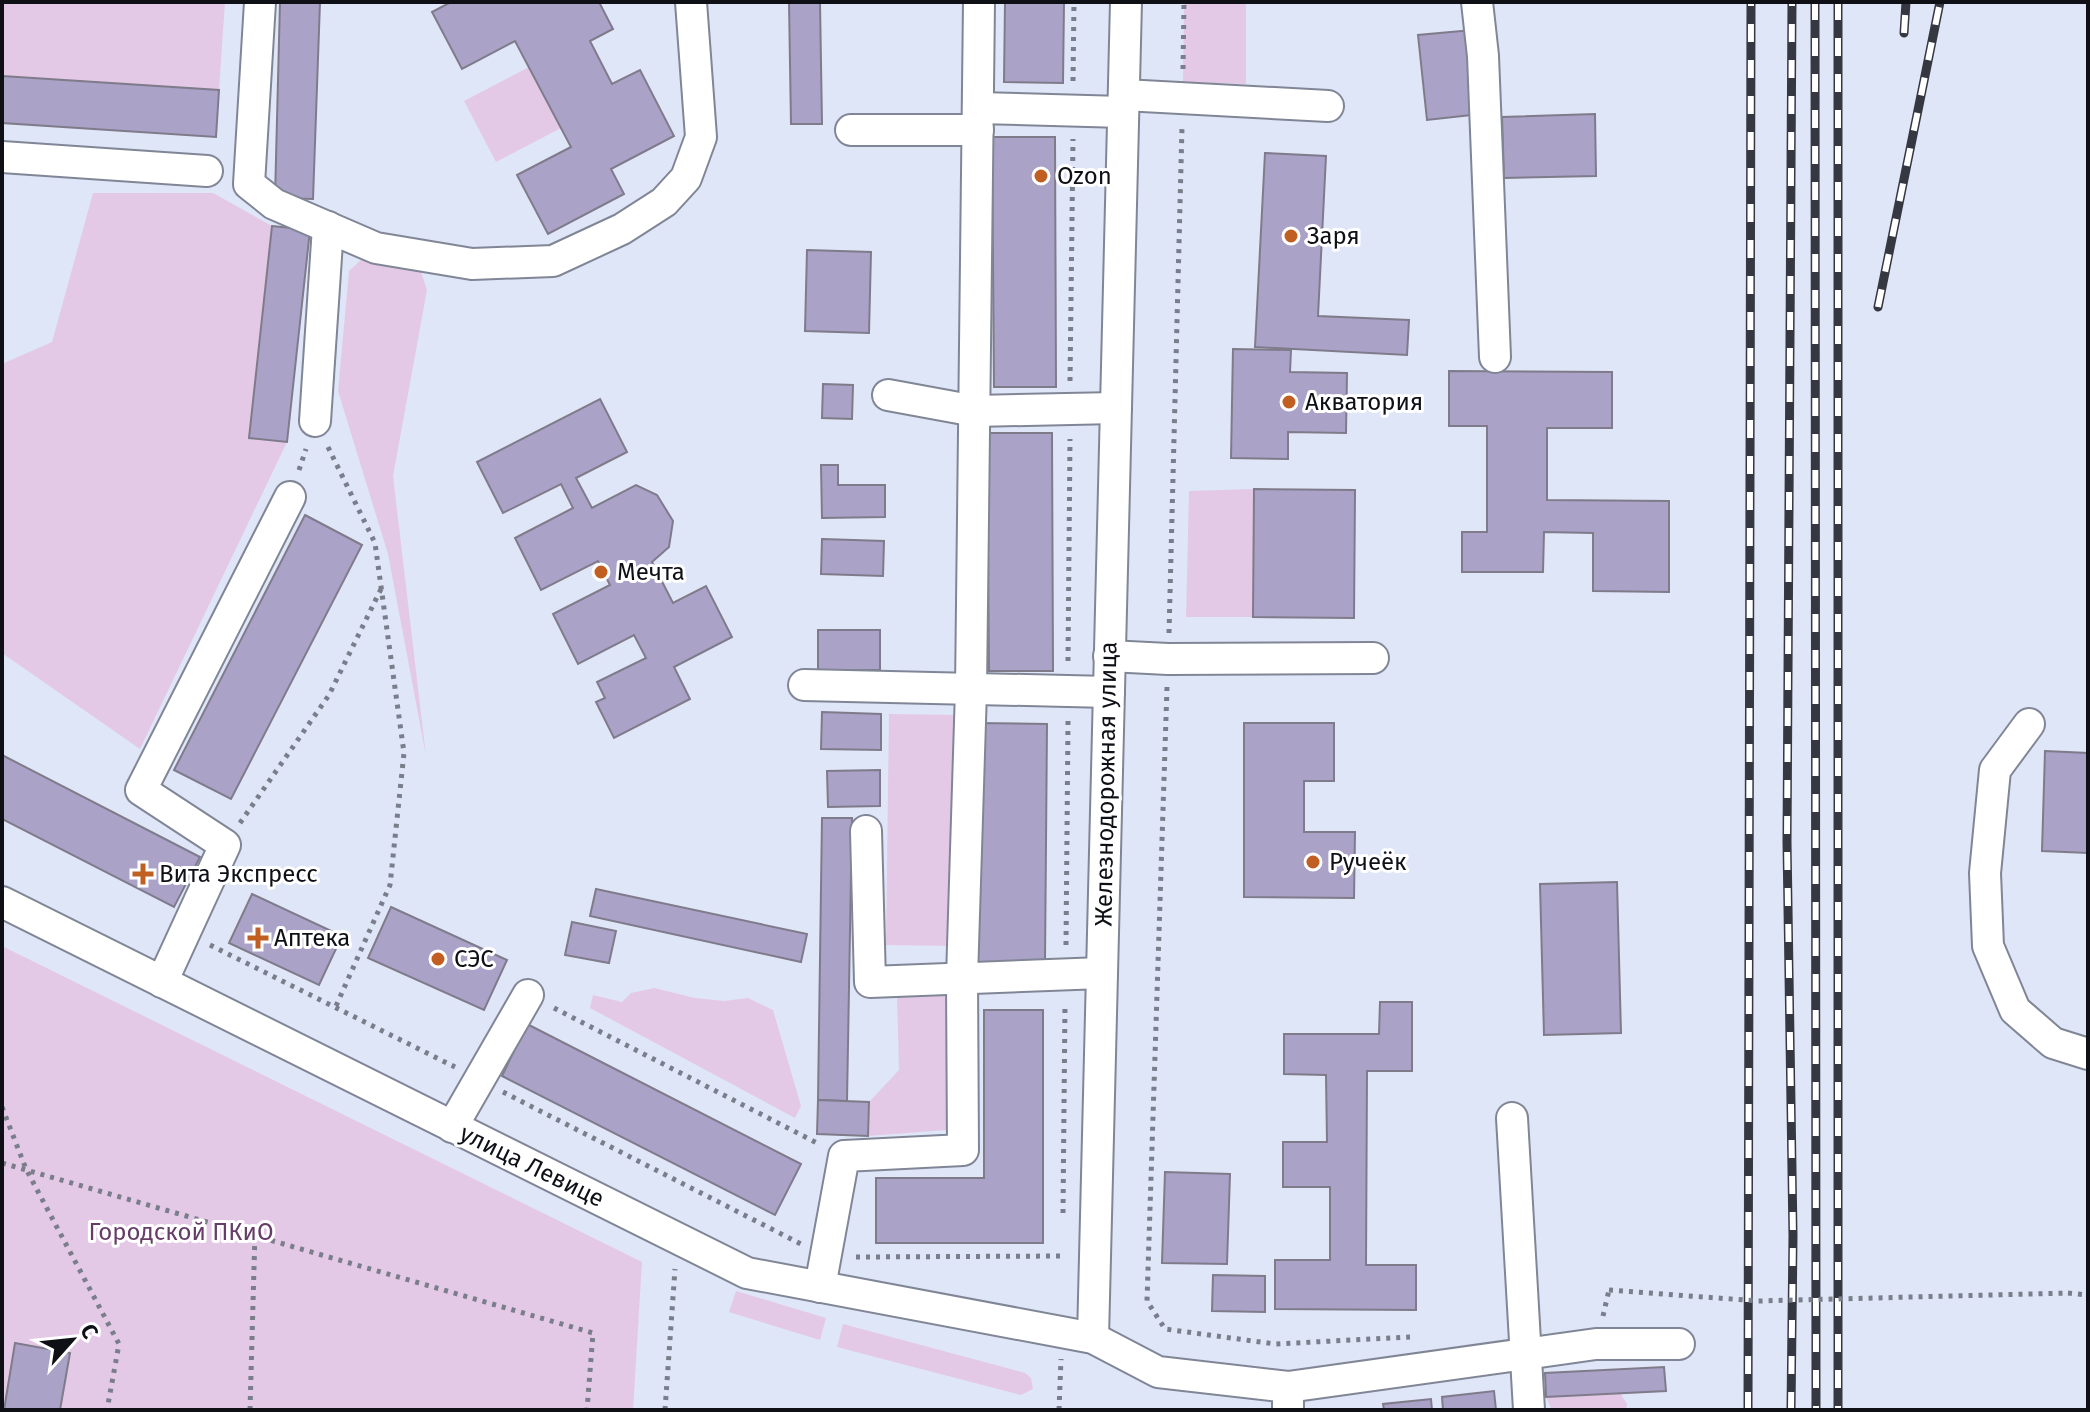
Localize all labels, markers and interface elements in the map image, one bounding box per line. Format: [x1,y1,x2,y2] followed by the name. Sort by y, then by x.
[1057,162,1112,190] place label: Ozon
[1032,167,1050,185] marker: Ozon
[1307,222,1360,250] place label: Заря
[1282,227,1300,245] marker: Заря
[1305,388,1423,416] place label: Акватория
[1280,393,1298,411] marker: Акватория
[617,558,685,586] place label: Мечта
[592,563,610,581] marker: Мечта
[1090,641,1122,927] street label: Железнодорожная улица
[1329,848,1407,876] place label: Ручеёк
[1304,853,1322,871] marker: Ручеёк
[159,860,318,888] place label: Вита Экспресс
[134,865,152,883] marker: Вита Экспресс
[274,924,350,952] place label: Аптека
[249,929,267,947] marker: Аптека
[454,945,494,973] place label: СЭС
[429,950,447,968] marker: СЭС
[455,1119,609,1213] street label: улица Левице
[88,1218,274,1246] park label: Городской ПКиО
[32,1300,112,1380] north arrow
[74,1319,104,1343] text: С

